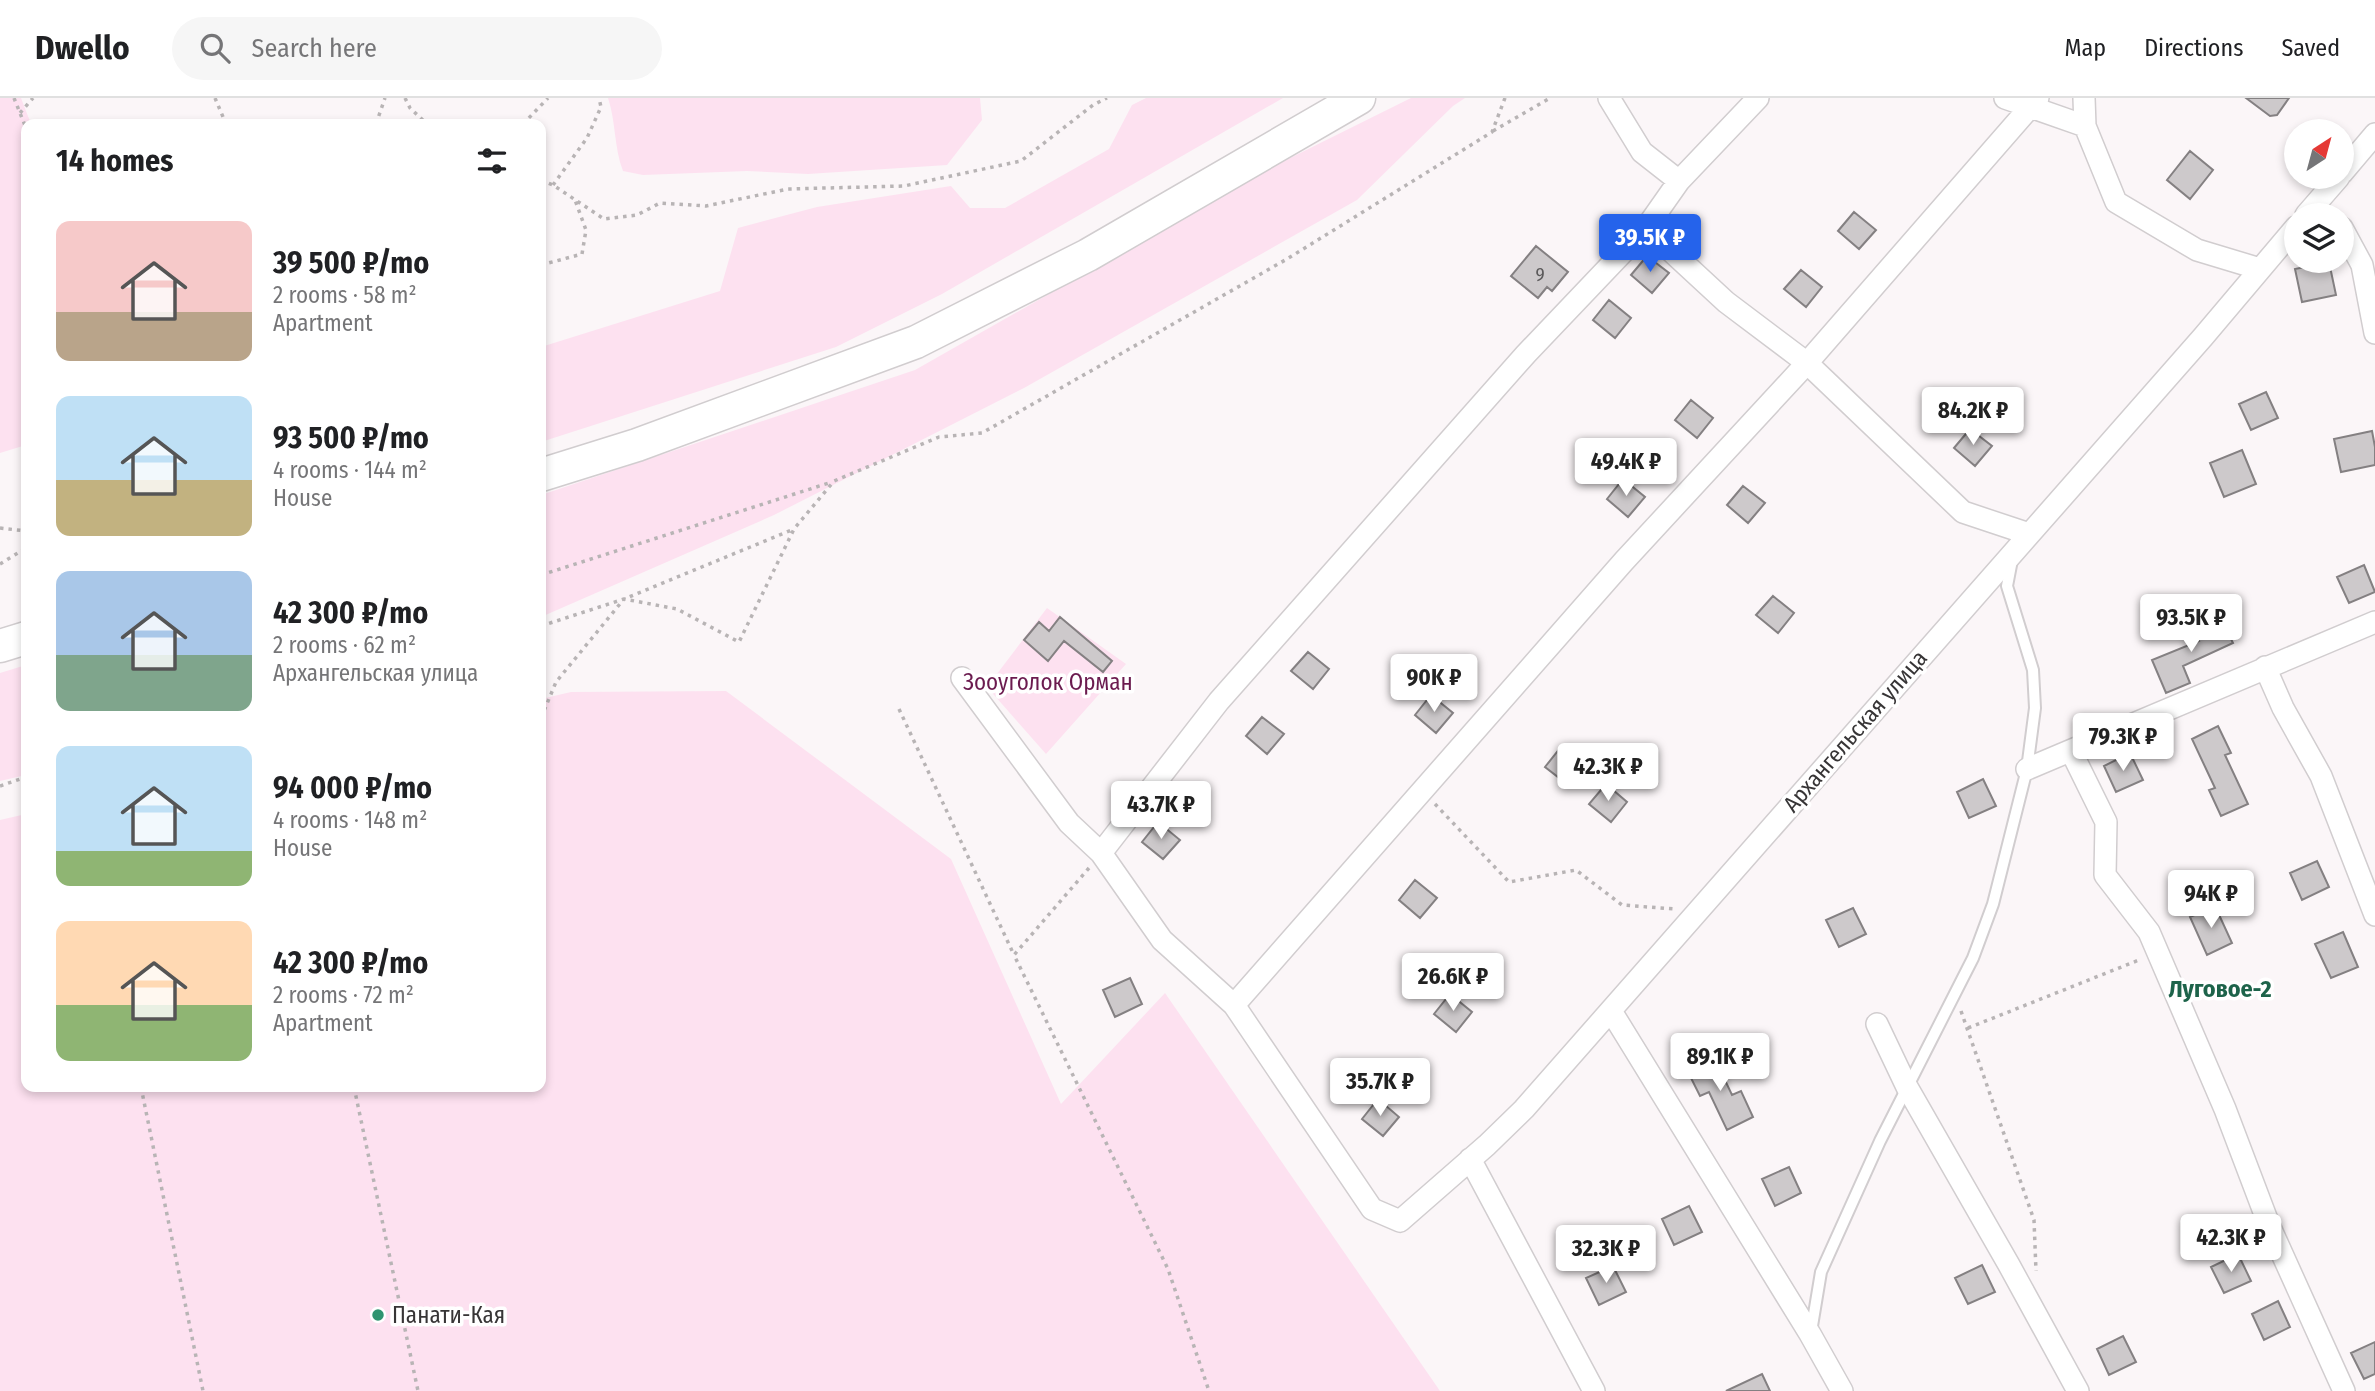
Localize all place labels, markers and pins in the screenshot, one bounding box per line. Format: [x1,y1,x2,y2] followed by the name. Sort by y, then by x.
[1585,214,1715,274] pin: 39.5K ₽
[1908,388,2038,447] pin: 84.2K ₽
[1561,438,1691,498] pin: 49.4K ₽
[2126,594,2256,654] pin: 93.5K ₽
[1385,654,1483,714] pin: 90K ₽
[2058,714,2188,773] pin: 79.3K ₽
[1543,744,1673,803] pin: 42.3K ₽
[1096,782,1226,841] pin: 43.7K ₽
[2162,870,2260,930] pin: 94K ₽
[1388,954,1518,1013] pin: 26.6K ₽
[1655,1034,1785,1093] pin: 89.1K ₽
[1315,1058,1445,1118] pin: 35.7K ₽
[2166,1214,2296,1274] pin: 42.3K ₽
[1541,1226,1671,1285] pin: 32.3K ₽
[392,1301,505,1329] place label: Панати-Кая
[370,1307,386,1323] marker: Панати-Кая

